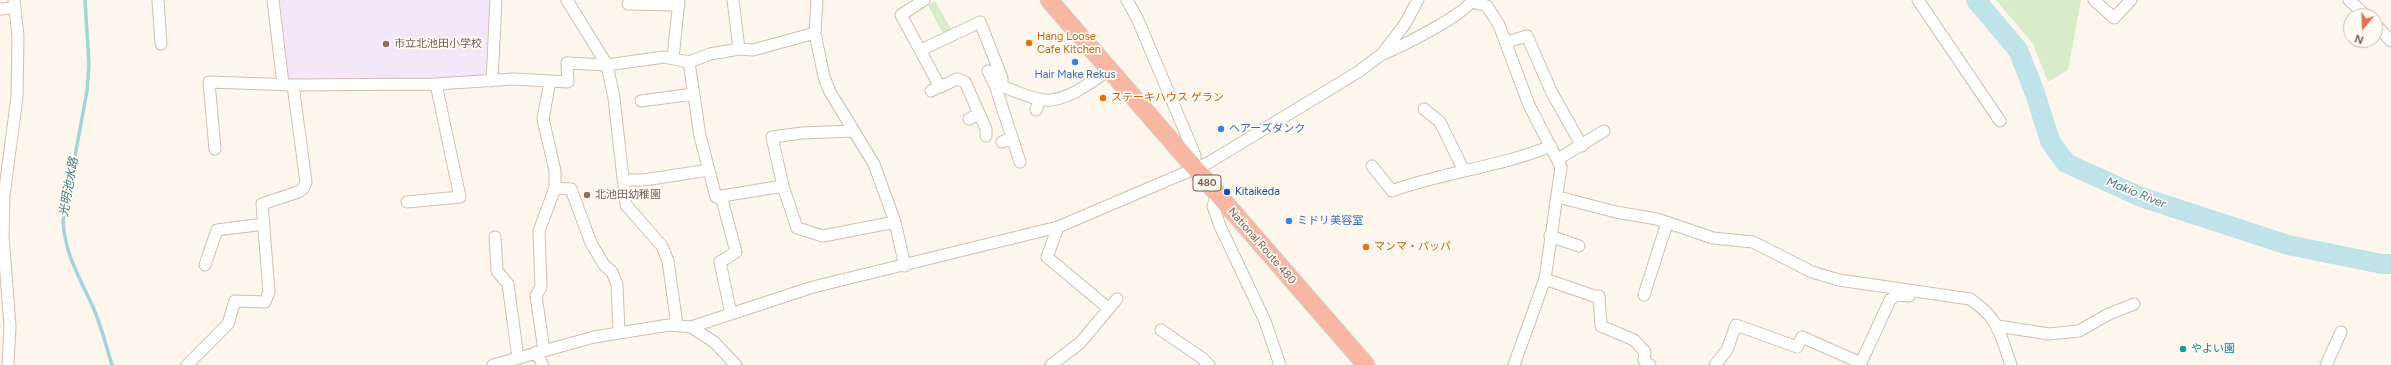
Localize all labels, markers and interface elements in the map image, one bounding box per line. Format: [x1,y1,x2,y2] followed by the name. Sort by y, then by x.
[2343,8,2383,48] north arrow
[1037,30,1101,56] place label: Hang Loose Cafe Kitchen
[2353,31,2365,46] text: N
[394,37,482,51] place label: 市立北池田小学校
[1024,38,1034,48] marker: Hang Loose Cafe Kitchen
[381,39,391,49] marker: 市立北池田小学校
[1070,57,1080,67] marker: Hair Make Rekus
[1034,68,1116,82] place label: Hair Make Rekus
[1111,91,1224,105] place label: ステーキハウス ゲラン
[1098,93,1108,103] marker: ステーキハウス ゲラン
[1229,122,1305,136] place label: ヘアーズダンク
[1216,124,1226,134] marker: ヘアーズダンク
[57,156,81,218] water label: 光明池水路
[1193,175,1221,191] road number: 480
[2104,175,2168,211] water label: Makio River
[1235,185,1280,199] place label: Kitaikeda
[1222,187,1232,197] marker: Kitaikeda
[595,188,661,202] place label: 北池田幼稚園
[582,190,592,200] marker: 北池田幼稚園
[1225,205,1299,287] street label: National Route 480
[1297,214,1363,228] place label: ミドリ美容室
[1284,216,1294,226] marker: ミドリ美容室
[1374,240,1451,254] place label: マンマ・パッパ
[1361,242,1371,252] marker: マンマ・パッパ
[2191,342,2235,356] place label: やよい園
[2178,344,2188,354] marker: やよい園

